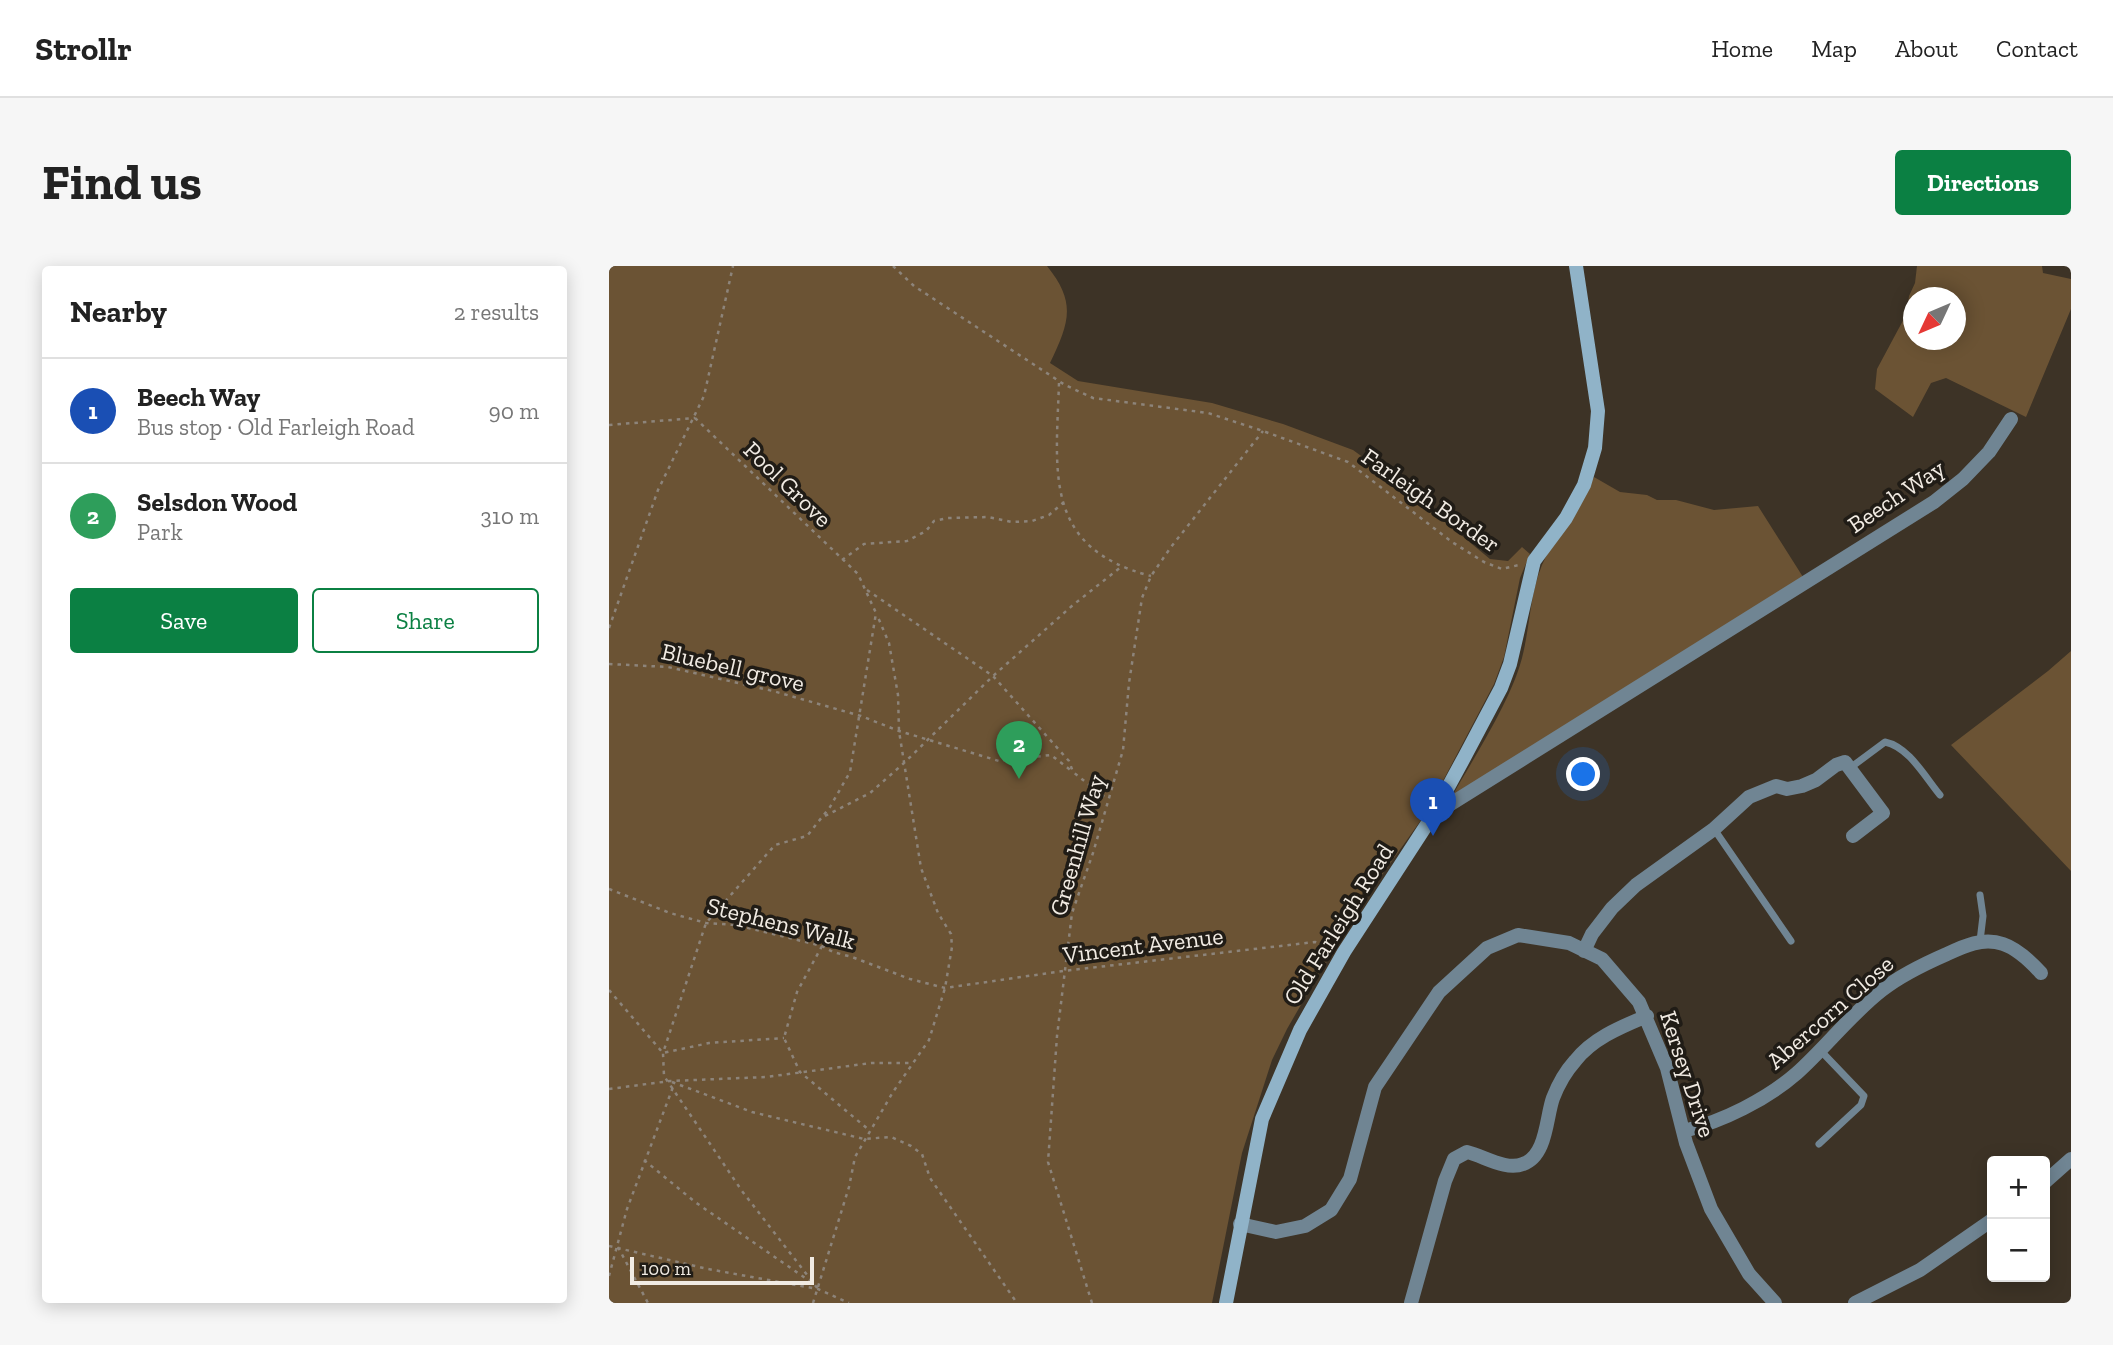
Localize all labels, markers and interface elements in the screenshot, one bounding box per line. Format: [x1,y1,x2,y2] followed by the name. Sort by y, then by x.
[35,29,132,68] text: Strollr
[1711,34,1773,63] text: Home
[1811,34,1857,63] text: Map
[1895,34,1958,63] text: About
[1996,34,2078,63] text: Contact
[1895,150,2071,215] button: Directions
[42,153,202,212] text: Find us
[1903,287,1966,350] north arrow
[70,294,167,330] text: Nearby
[454,298,539,326] text: 2 results
[137,381,260,413] text: Beech Way
[88,397,98,425] text: 1
[488,397,539,425] text: 90 m
[137,413,415,441] text: Bus stop · Old Farleigh Road
[738,435,838,533] street label: Pool Grove
[1356,442,1506,558] street label: Farleigh Border
[1842,453,1951,539] street label: Beech Way
[137,486,297,518] text: Selsdon Wood
[87,502,99,530] text: 2
[481,502,539,530] text: 310 m
[137,518,183,546] text: Park
[70,588,298,653] button: Save
[312,588,539,653] button: Share
[659,636,807,698] street label: Bluebell grove
[996,721,1042,779] pin: 2
[1566,757,1600,791] your location
[1043,770,1111,919] street label: Greenhill Way
[1410,778,1456,836] pin: 1
[1277,838,1399,1010] street label: Old Farleigh Road
[704,891,859,956] street label: Stephens Walk
[1060,921,1225,969] street label: Vincent Avenue
[1761,949,1899,1075] street label: Abercorn Close
[1654,1007,1722,1141] street label: Kersey Drive
[1987,1156,2050,1282] map controls
[1987,1156,2050,1219] button: +
[1987,1219,2050,1282] button: −
[630,1254,814,1286] scale bar
[641,1257,691,1280] text: 100 m

